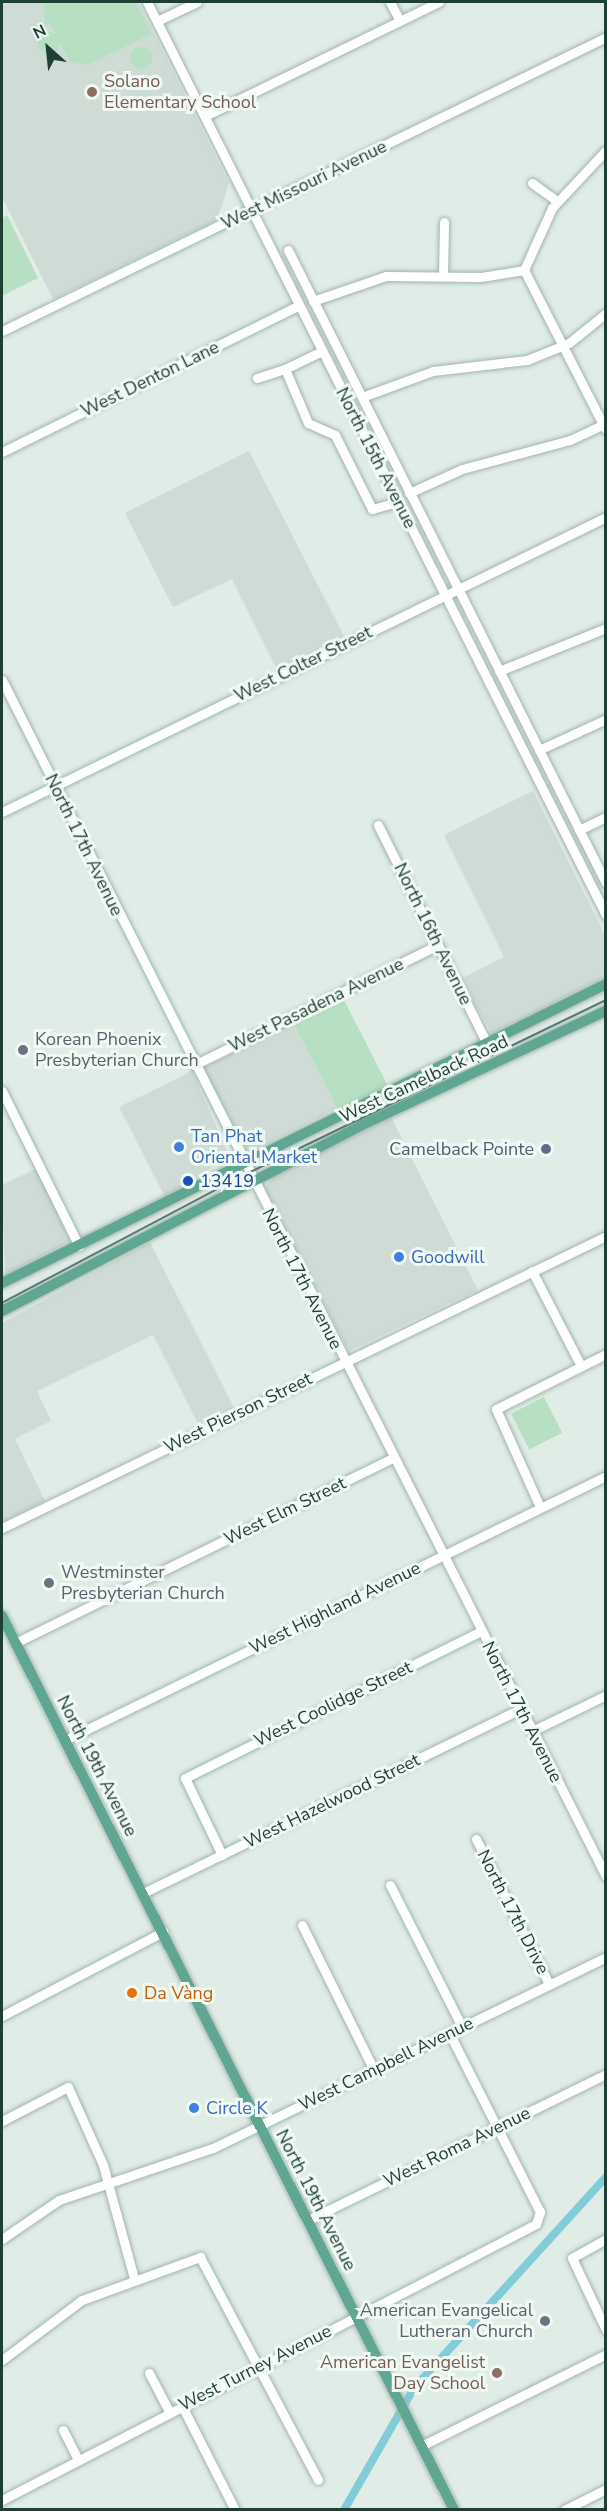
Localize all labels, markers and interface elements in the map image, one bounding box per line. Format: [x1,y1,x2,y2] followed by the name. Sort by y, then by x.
[18,18,78,78] north arrow
[30,19,50,44] text: N
[104,71,256,113] place label: Solano Elementary School
[85,85,99,99] marker: Solano Elementary School
[218,136,390,234] street label: West Missouri Avenue
[77,336,223,422] street label: West Denton Lane
[331,384,421,532] street label: North 15th Avenue
[231,621,375,707] street label: West Colter Street
[40,770,128,920] street label: North 17th Avenue
[389,859,477,1009] street label: North 16th Avenue
[225,953,407,1057] street label: West Pasadena Avenue
[35,1029,199,1072] place label: Korean Phoenix Presbyterian Church
[336,1030,512,1128] street label: West Camelback Road
[16,1043,30,1057] marker: Korean Phoenix Presbyterian Church
[191,1126,317,1168] place label: Tan Phat Oriental Market
[389,1138,534,1160] place label: Camelback Pointe
[172,1140,186,1154] marker: Tan Phat Oriental Market
[539,1142,553,1156] marker: Camelback Pointe
[200,1170,254,1192] place label: 13419
[181,1174,195,1188] marker: 13419
[257,1205,347,1353] street label: North 17th Avenue
[411,1246,485,1268] place label: Goodwill
[392,1250,406,1264] marker: Goodwill
[160,1368,316,1458] street label: West Pierson Street
[221,1472,349,1550] street label: West Elm Street
[246,1557,424,1659] street label: West Highland Avenue
[61,1562,225,1604] place label: Westminster Presbyterian Church
[42,1576,56,1590] marker: Westminster Presbyterian Church
[477,1638,567,1786] street label: North 17th Avenue
[250,1656,416,1752] street label: West Coolidge Street
[52,1692,142,1840] street label: North 19th Avenue
[240,1749,424,1853] street label: West Hazelwood Street
[472,1846,554,1978] street label: North 17th Drive
[144,1982,213,2004] place label: Da Vàng
[125,1986,139,2000] marker: Da Vàng
[295,2012,477,2116] street label: West Campbell Avenue
[206,2097,268,2119] place label: Circle K
[187,2101,201,2115] marker: Circle K
[380,2102,534,2192] street label: West Roma Avenue
[271,2126,361,2274] street label: North 19th Avenue
[360,2300,533,2342] place label: American Evangelical Lutheran Church
[538,2314,552,2328] marker: American Evangelical Lutheran Church
[175,2320,335,2416] street label: West Turney Avenue
[320,2352,485,2394] place label: American Evangelist Day School
[490,2366,504,2380] marker: American Evangelist Day School

